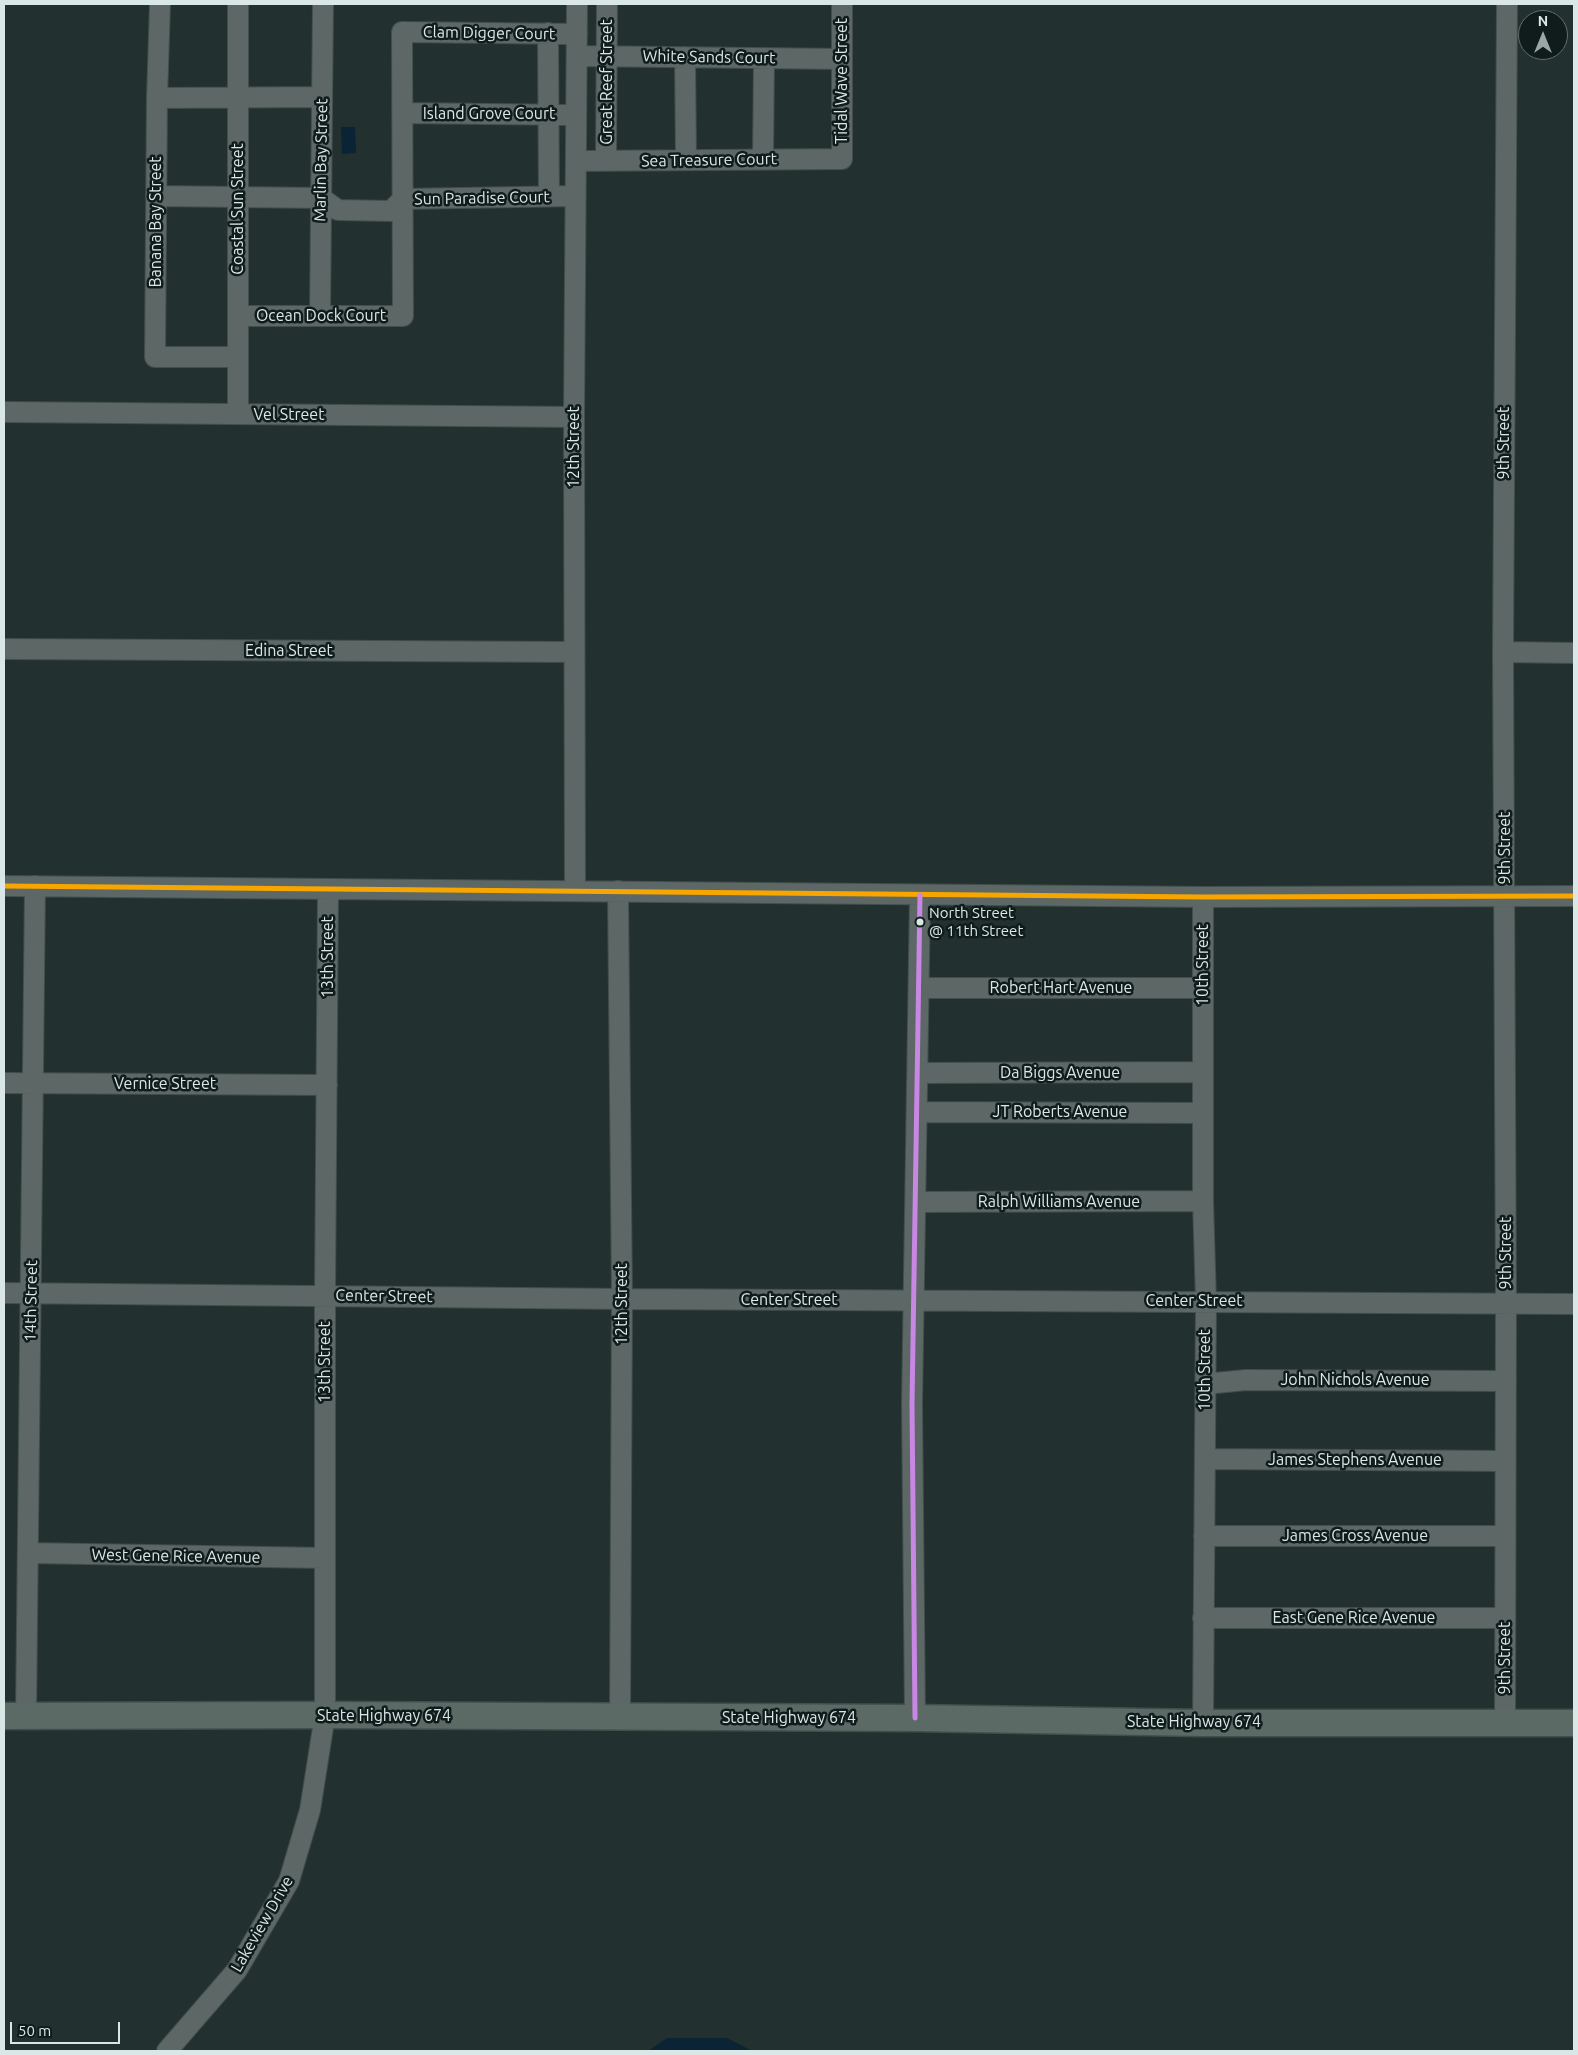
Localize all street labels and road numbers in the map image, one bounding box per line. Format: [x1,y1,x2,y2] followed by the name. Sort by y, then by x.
[832,18,852,144] street label: Tidal Wave Street
[597,19,617,145] street label: Great Reef Street
[423,22,555,44] street label: Clam Digger Court
[642,46,776,68] street label: White Sands Court
[310,98,332,222] street label: Marlin Bay Street
[423,104,555,124] street label: Island Grove Court
[228,143,248,275] street label: Coastal Sun Street
[641,149,777,171] street label: Sea Treasure Court
[146,156,166,288] street label: Banana Bay Street
[414,187,550,209] street label: Sun Paradise Court
[256,306,386,326] street label: Ocean Dock Court
[254,405,324,425] street label: Vel Street
[564,406,584,488] street label: 12th Street
[1494,407,1514,479] street label: 9th Street
[245,641,333,661] street label: Edina Street
[1495,812,1515,884] street label: 9th Street
[318,916,338,998] street label: 13th Street
[1193,924,1213,1006] street label: 10th Street
[990,978,1132,998] street label: Robert Hart Avenue
[1000,1063,1120,1083] street label: Da Biggs Avenue
[114,1074,216,1094] street label: Vernice Street
[993,1102,1127,1122] street label: JT Roberts Avenue
[978,1192,1140,1212] street label: Ralph Williams Avenue
[1496,1217,1516,1289] street label: 9th Street
[21,1260,41,1342] street label: 14th Street
[612,1263,632,1345] street label: 12th Street
[335,1286,433,1306] street label: Center Street
[740,1290,838,1310] street label: Center Street
[1145,1291,1243,1311] street label: Center Street
[315,1321,335,1403] street label: 13th Street
[1195,1329,1215,1411] street label: 10th Street
[1280,1370,1430,1390] street label: John Nichols Avenue
[1268,1450,1442,1470] street label: James Stephens Avenue
[1282,1526,1428,1546] street label: James Cross Avenue
[91,1545,261,1567] street label: West Gene Rice Avenue
[1273,1608,1435,1628] street label: East Gene Rice Avenue
[1495,1622,1515,1694] street label: 9th Street
[317,1706,451,1726] street label: State Highway 674
[722,1708,856,1728] street label: State Highway 674
[1127,1712,1261,1732] street label: State Highway 674
[227,1873,297,1975] street label: Lakeview Drive

